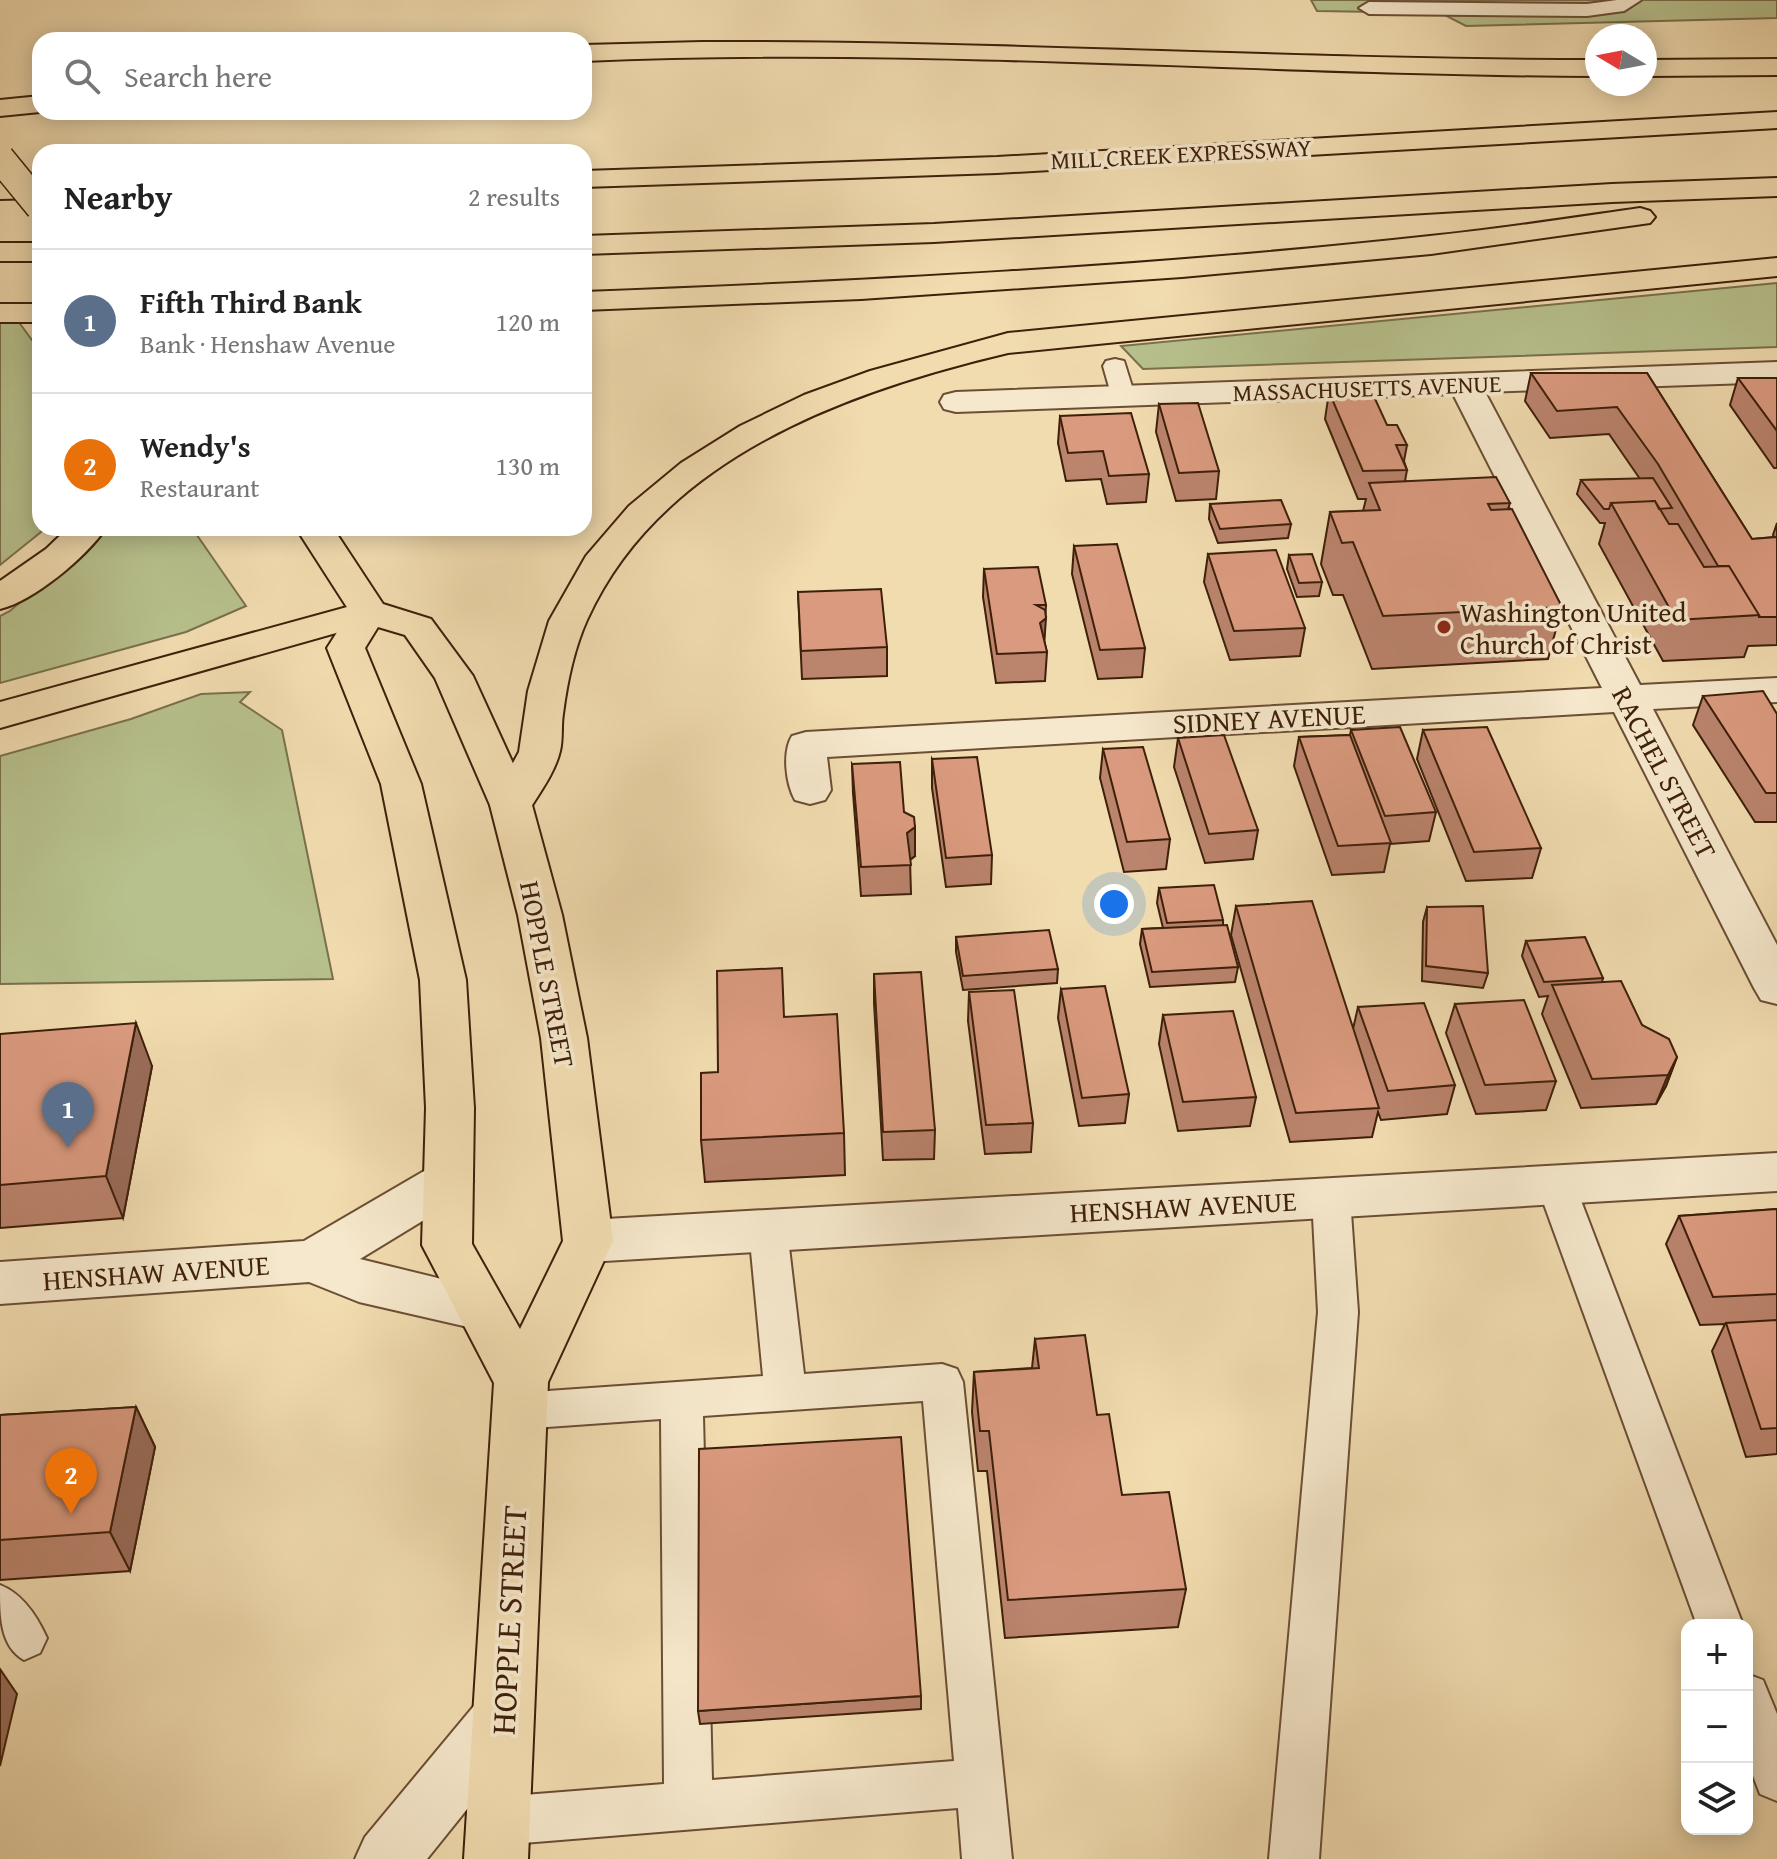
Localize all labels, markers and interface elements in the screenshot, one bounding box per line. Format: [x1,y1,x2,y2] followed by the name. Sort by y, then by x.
[1585,24,1657,96] north arrow
[32,32,592,120] search box
[60,54,104,98] icon: search
[124,54,272,98] text: Search here
[1050,130,1312,178] street label: MILL CREEK EXPRESSWAY
[64,172,173,221] text: Nearby
[468,177,560,216] text: 2 results
[140,280,362,324] text: Fifth Third Bank
[83,302,97,341] text: 1
[495,302,560,341] text: 120 m
[140,324,396,363] text: Bank · Henshaw Avenue
[1232,366,1502,410] street label: MASSACHUSETTS AVENUE
[140,424,251,468] text: Wendy's
[83,446,97,485] text: 2
[495,446,560,485] text: 130 m
[140,468,260,507] text: Restaurant
[1460,591,1686,664] place label: Washington United Church of Christ
[1435,618,1453,636] marker: Washington United Church of Christ
[1602,679,1728,866] street label: RACHEL STREET
[1172,692,1366,744] street label: SIDNEY AVENUE
[510,877,586,1071] street label: HOPPLE STREET
[1094,884,1134,924] your location
[42,1082,94,1148] pin: 1
[1069,1180,1297,1232] street label: HENSHAW AVENUE
[41,1244,271,1300] street label: HENSHAW AVENUE
[45,1448,97,1514] pin: 2
[478,1504,538,1736] street label: HOPPLE STREET
[1681,1619,1753,1835] map controls
[1681,1619,1753,1691] button: +
[1681,1691,1753,1763] button: −
[1681,1763,1753,1835] button: layers

